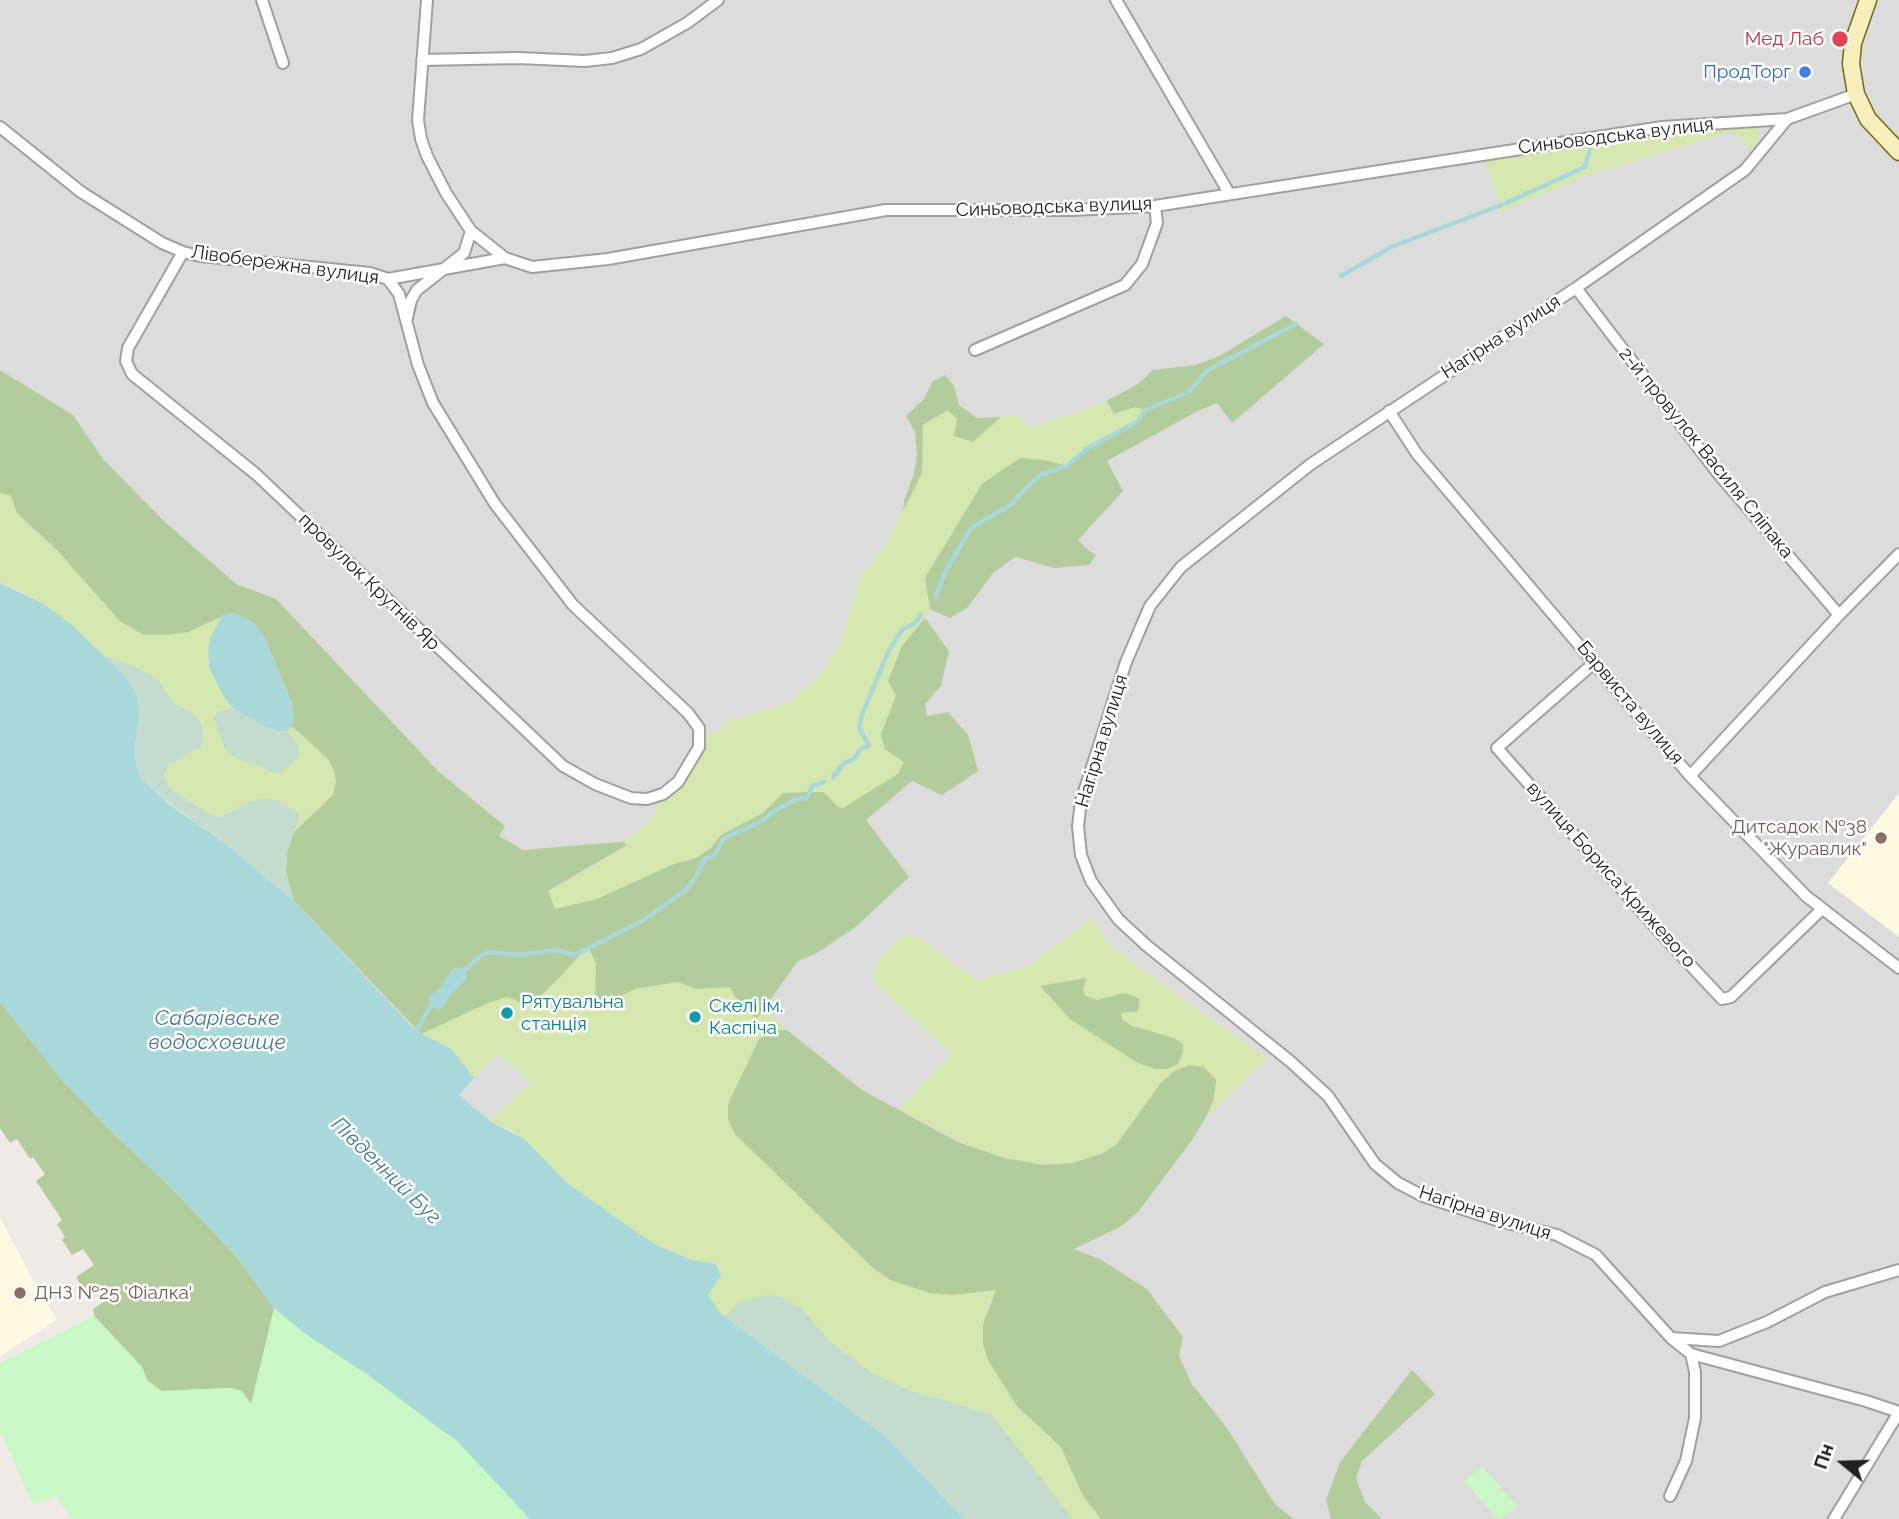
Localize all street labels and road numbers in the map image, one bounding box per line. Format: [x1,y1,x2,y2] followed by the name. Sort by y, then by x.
[1517,113,1715,159] street label: Синьоводська вулиця
[955,192,1153,222] street label: Синьоводська вулиця
[189,241,381,289] street label: Лівобережна вулиця
[1437,290,1565,384] street label: Нагірна вулиця
[1614,343,1798,563] street label: 2-й провулок Василя Сліпака
[293,509,445,655] street label: провулок Крутнів Яр
[1572,637,1688,769] street label: Барвиста вулиця
[1071,672,1133,810] street label: Нагірна вулиця
[1521,777,1701,973] street label: вулиця Бориса Крижевого
[1416,1181,1554,1245] street label: Нагірна вулиця

